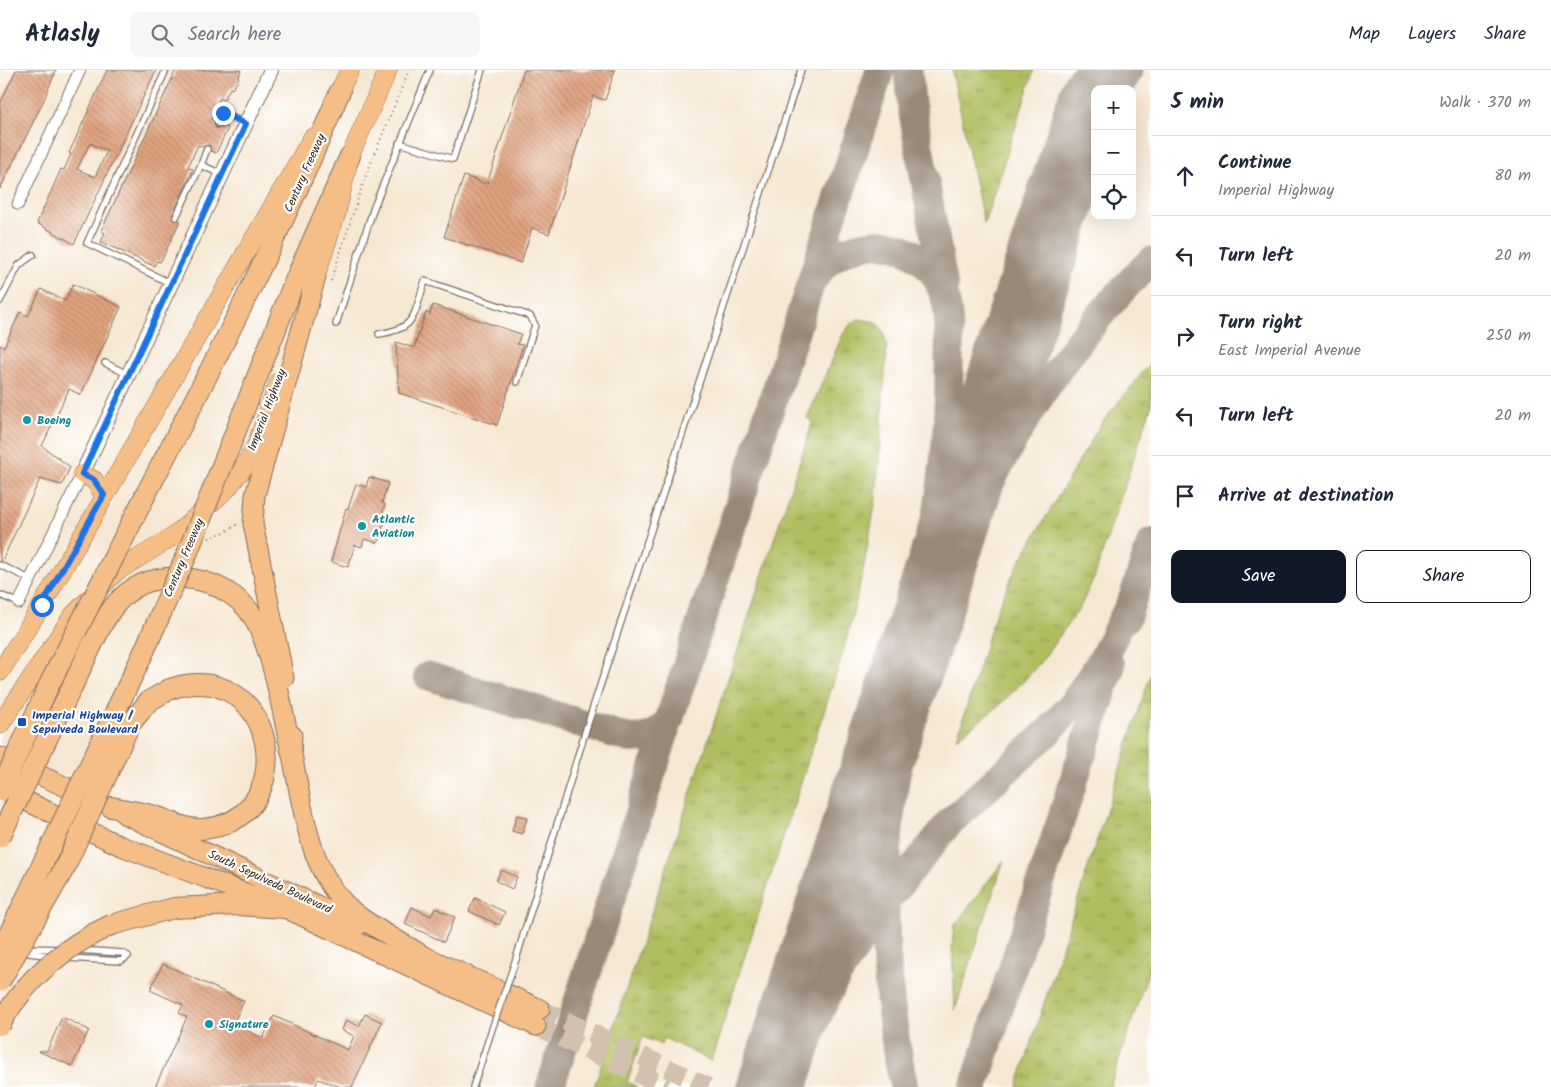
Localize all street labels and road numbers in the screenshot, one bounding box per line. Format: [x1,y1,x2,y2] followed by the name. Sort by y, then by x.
[279,130,331,215] street label: Century Freeway
[243,366,292,454] street label: Imperial Highway
[159,515,209,600] street label: Century Freeway
[205,845,336,919] street label: South Sepulveda Boulevard

